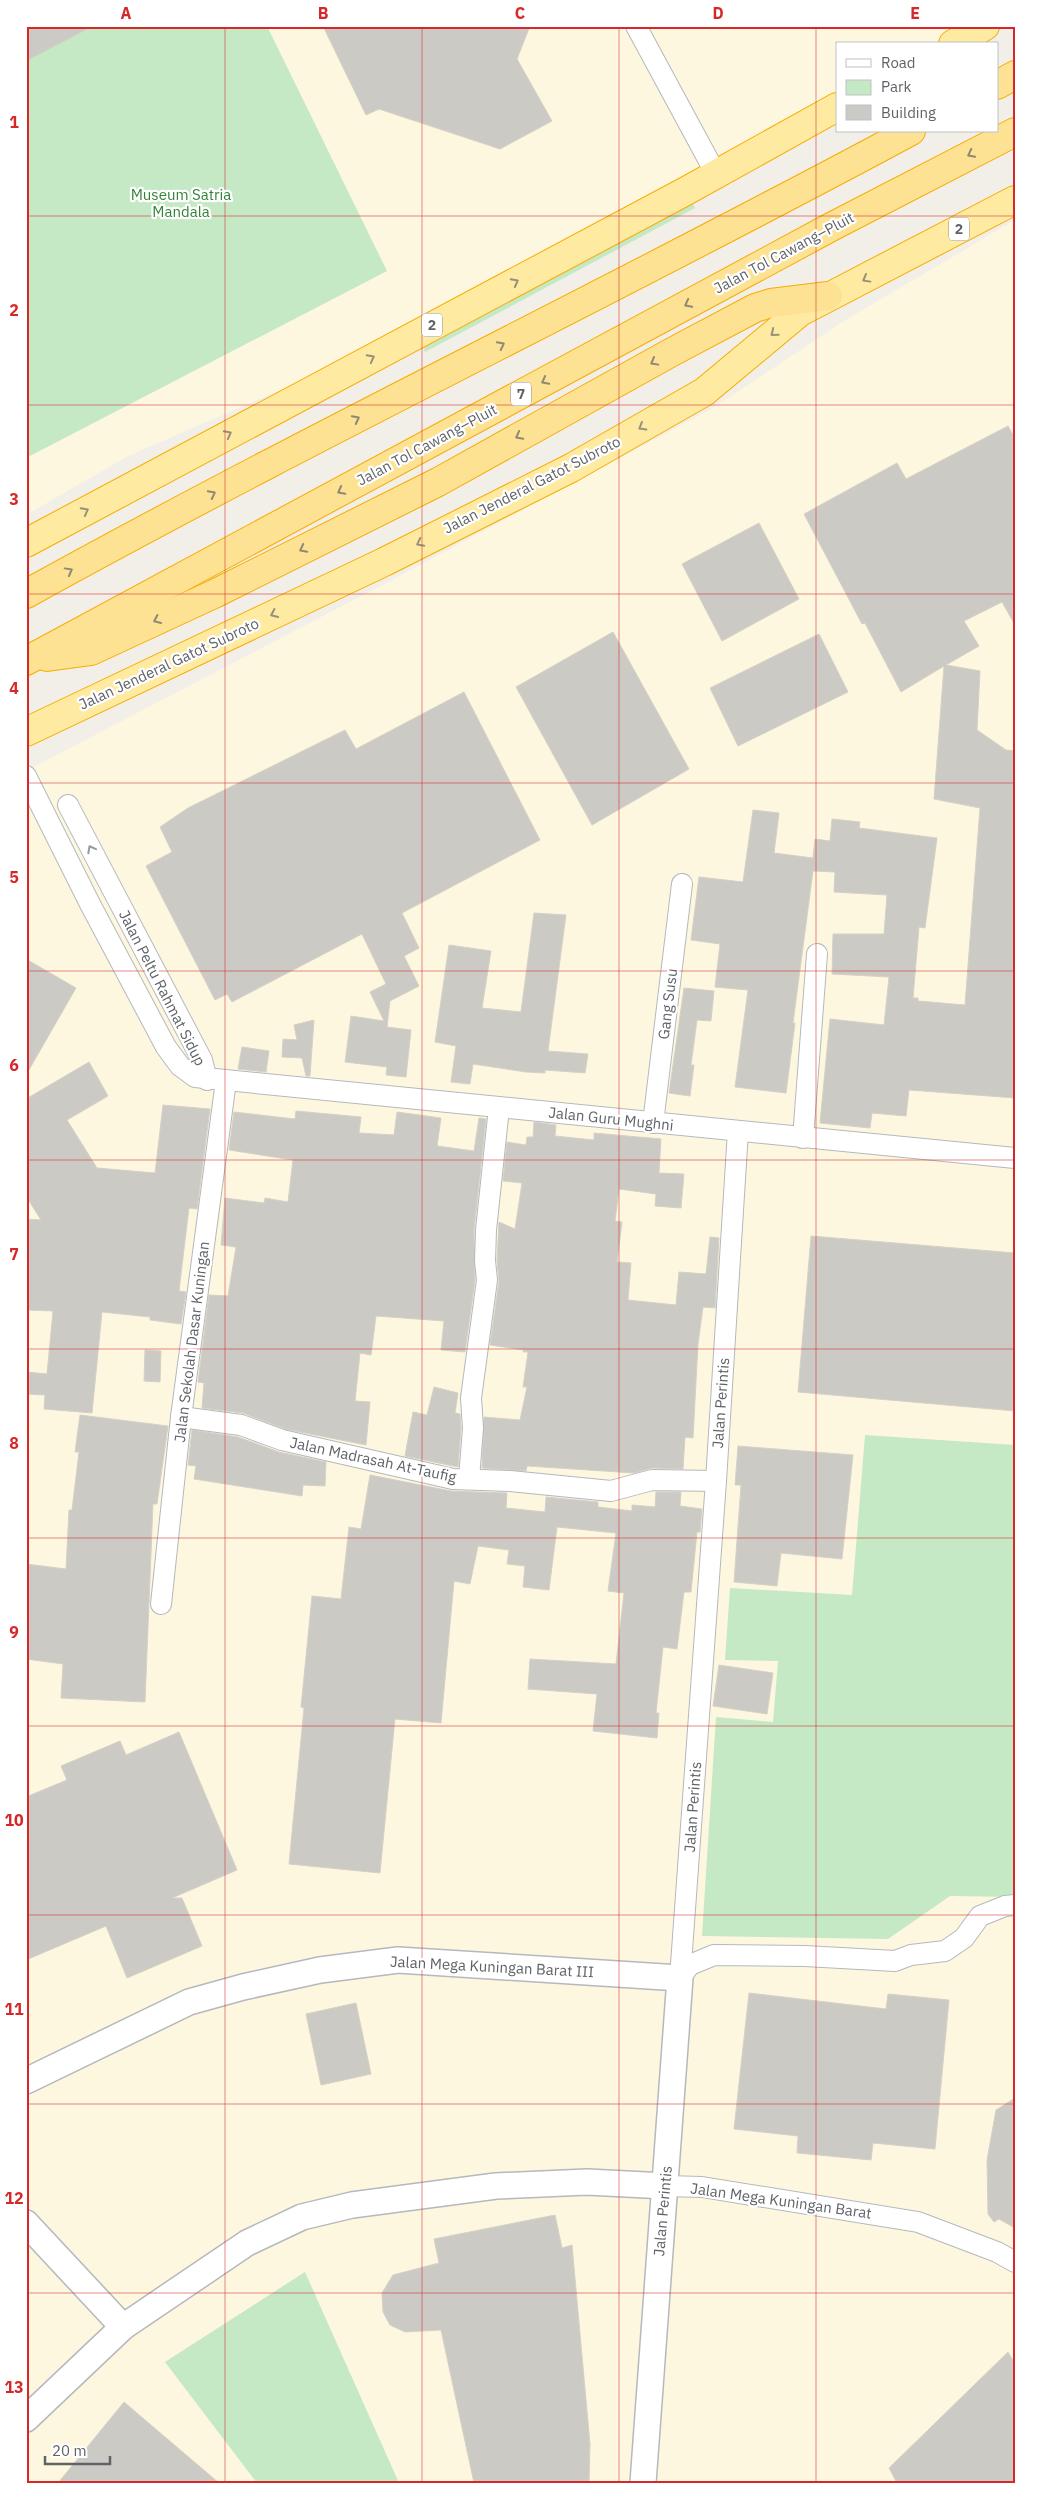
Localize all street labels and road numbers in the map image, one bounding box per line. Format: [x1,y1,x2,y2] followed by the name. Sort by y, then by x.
[710,208,857,298] street label: Jalan Tol Cawang–Pluit
[949,218,969,240] road number: 2
[422,314,442,336] road number: 2
[511,382,531,406] road number: 7
[353,400,500,490] street label: Jalan Tol Cawang–Pluit
[440,431,624,538] street label: Jalan Jenderal Gatot Subroto
[76,613,262,714] street label: Jalan Jenderal Gatot Subroto
[115,907,210,1069] street label: Jalan Peltu Rahmat Sidup
[654,967,681,1041] street label: Gang Susu
[548,1102,675,1135] street label: Jalan Guru Mughni
[170,1240,213,1444] street label: Jalan Sekolah Dasar Kuningan
[708,1357,733,1449] street label: Jalan Perintis
[288,1433,458,1486] street label: Jalan Madrasah At-Taufig
[680,1761,705,1853] street label: Jalan Perintis
[389,1952,595,1981] street label: Jalan Mega Kuningan Barat III
[649,2165,676,2257] street label: Jalan Perintis
[689,2178,873,2223] street label: Jalan Mega Kuningan Barat

